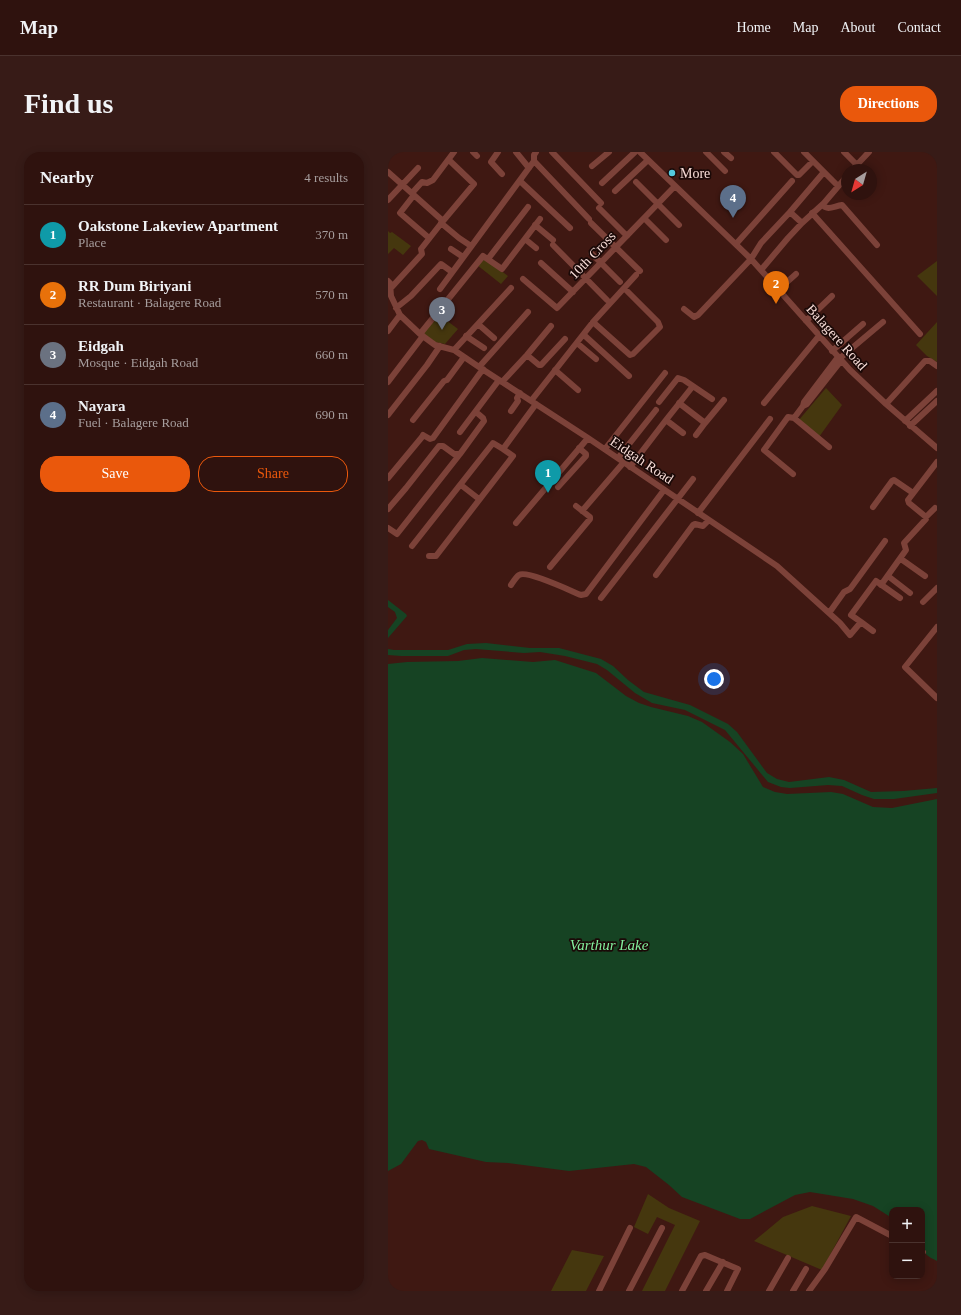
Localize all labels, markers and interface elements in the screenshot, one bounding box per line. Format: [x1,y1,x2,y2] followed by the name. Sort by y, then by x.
[20,17,58,38] text: Map
[737,20,771,35] text: Home
[793,20,818,35] text: Map
[840,20,875,35] text: About
[897,20,941,35] text: Contact
[840,86,937,122] button: Directions
[24,88,114,119] text: Find us
[841,164,877,200] north arrow
[680,166,710,181] place label: More
[40,168,94,187] text: Nearby
[667,168,677,178] marker: More
[304,170,348,185] text: 4 results
[720,185,746,218] pin: 4
[78,218,278,234] text: Oakstone Lakeview Apartment
[50,227,56,242] text: 1
[315,227,348,242] text: 370 m
[566,228,619,282] street label: 10th Cross
[78,235,106,250] text: Place
[763,271,789,304] pin: 2
[78,278,191,294] text: RR Dum Biriyani
[50,287,56,302] text: 2
[315,287,348,302] text: 570 m
[78,295,221,310] text: Restaurant · Balagere Road
[429,297,455,330] pin: 3
[803,302,870,373] street label: Balagere Road
[78,338,124,354] text: Eidgah
[50,347,56,362] text: 3
[315,347,348,362] text: 660 m
[78,355,198,370] text: Mosque · Eidgah Road
[78,398,126,414] text: Nayara
[50,407,56,422] text: 4
[315,407,348,422] text: 690 m
[78,415,189,430] text: Fuel · Balagere Road
[607,434,676,487] street label: Eidgah Road
[40,456,190,492] button: Save
[198,456,348,492] button: Share
[535,460,561,493] pin: 1
[704,669,724,689] your location
[570,937,649,953] water label: Varthur Lake
[889,1207,925,1279] map controls
[889,1207,925,1243] button: +
[889,1243,925,1279] button: −

